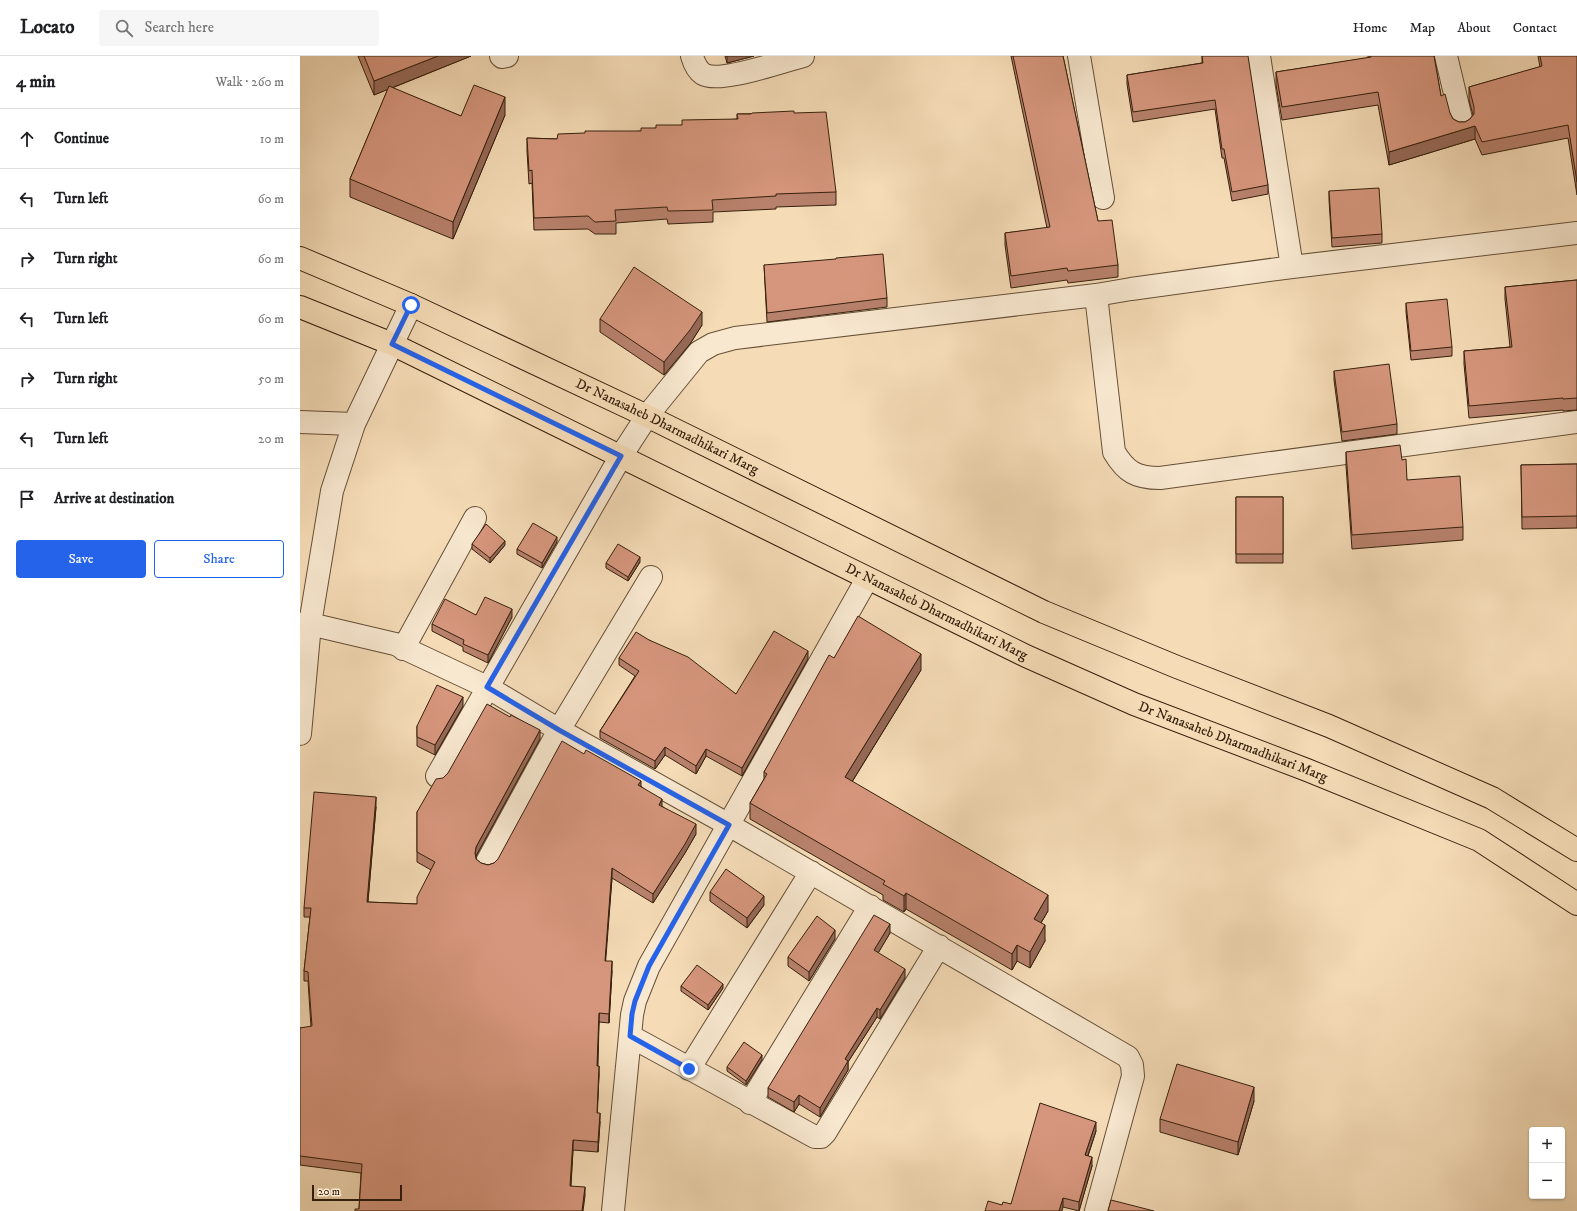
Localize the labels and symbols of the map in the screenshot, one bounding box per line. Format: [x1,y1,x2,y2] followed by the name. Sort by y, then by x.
[402,296,420,314] route start
[573,375,762,479] street label: Dr Nanasaheb Dharmadhikari Marg
[842,559,1031,665] street label: Dr Nanasaheb Dharmadhikari Marg
[1136,698,1330,787] street label: Dr Nanasaheb Dharmadhikari Marg
[680,1060,698,1078] route end
[312,1183,402,1202] scale bar

